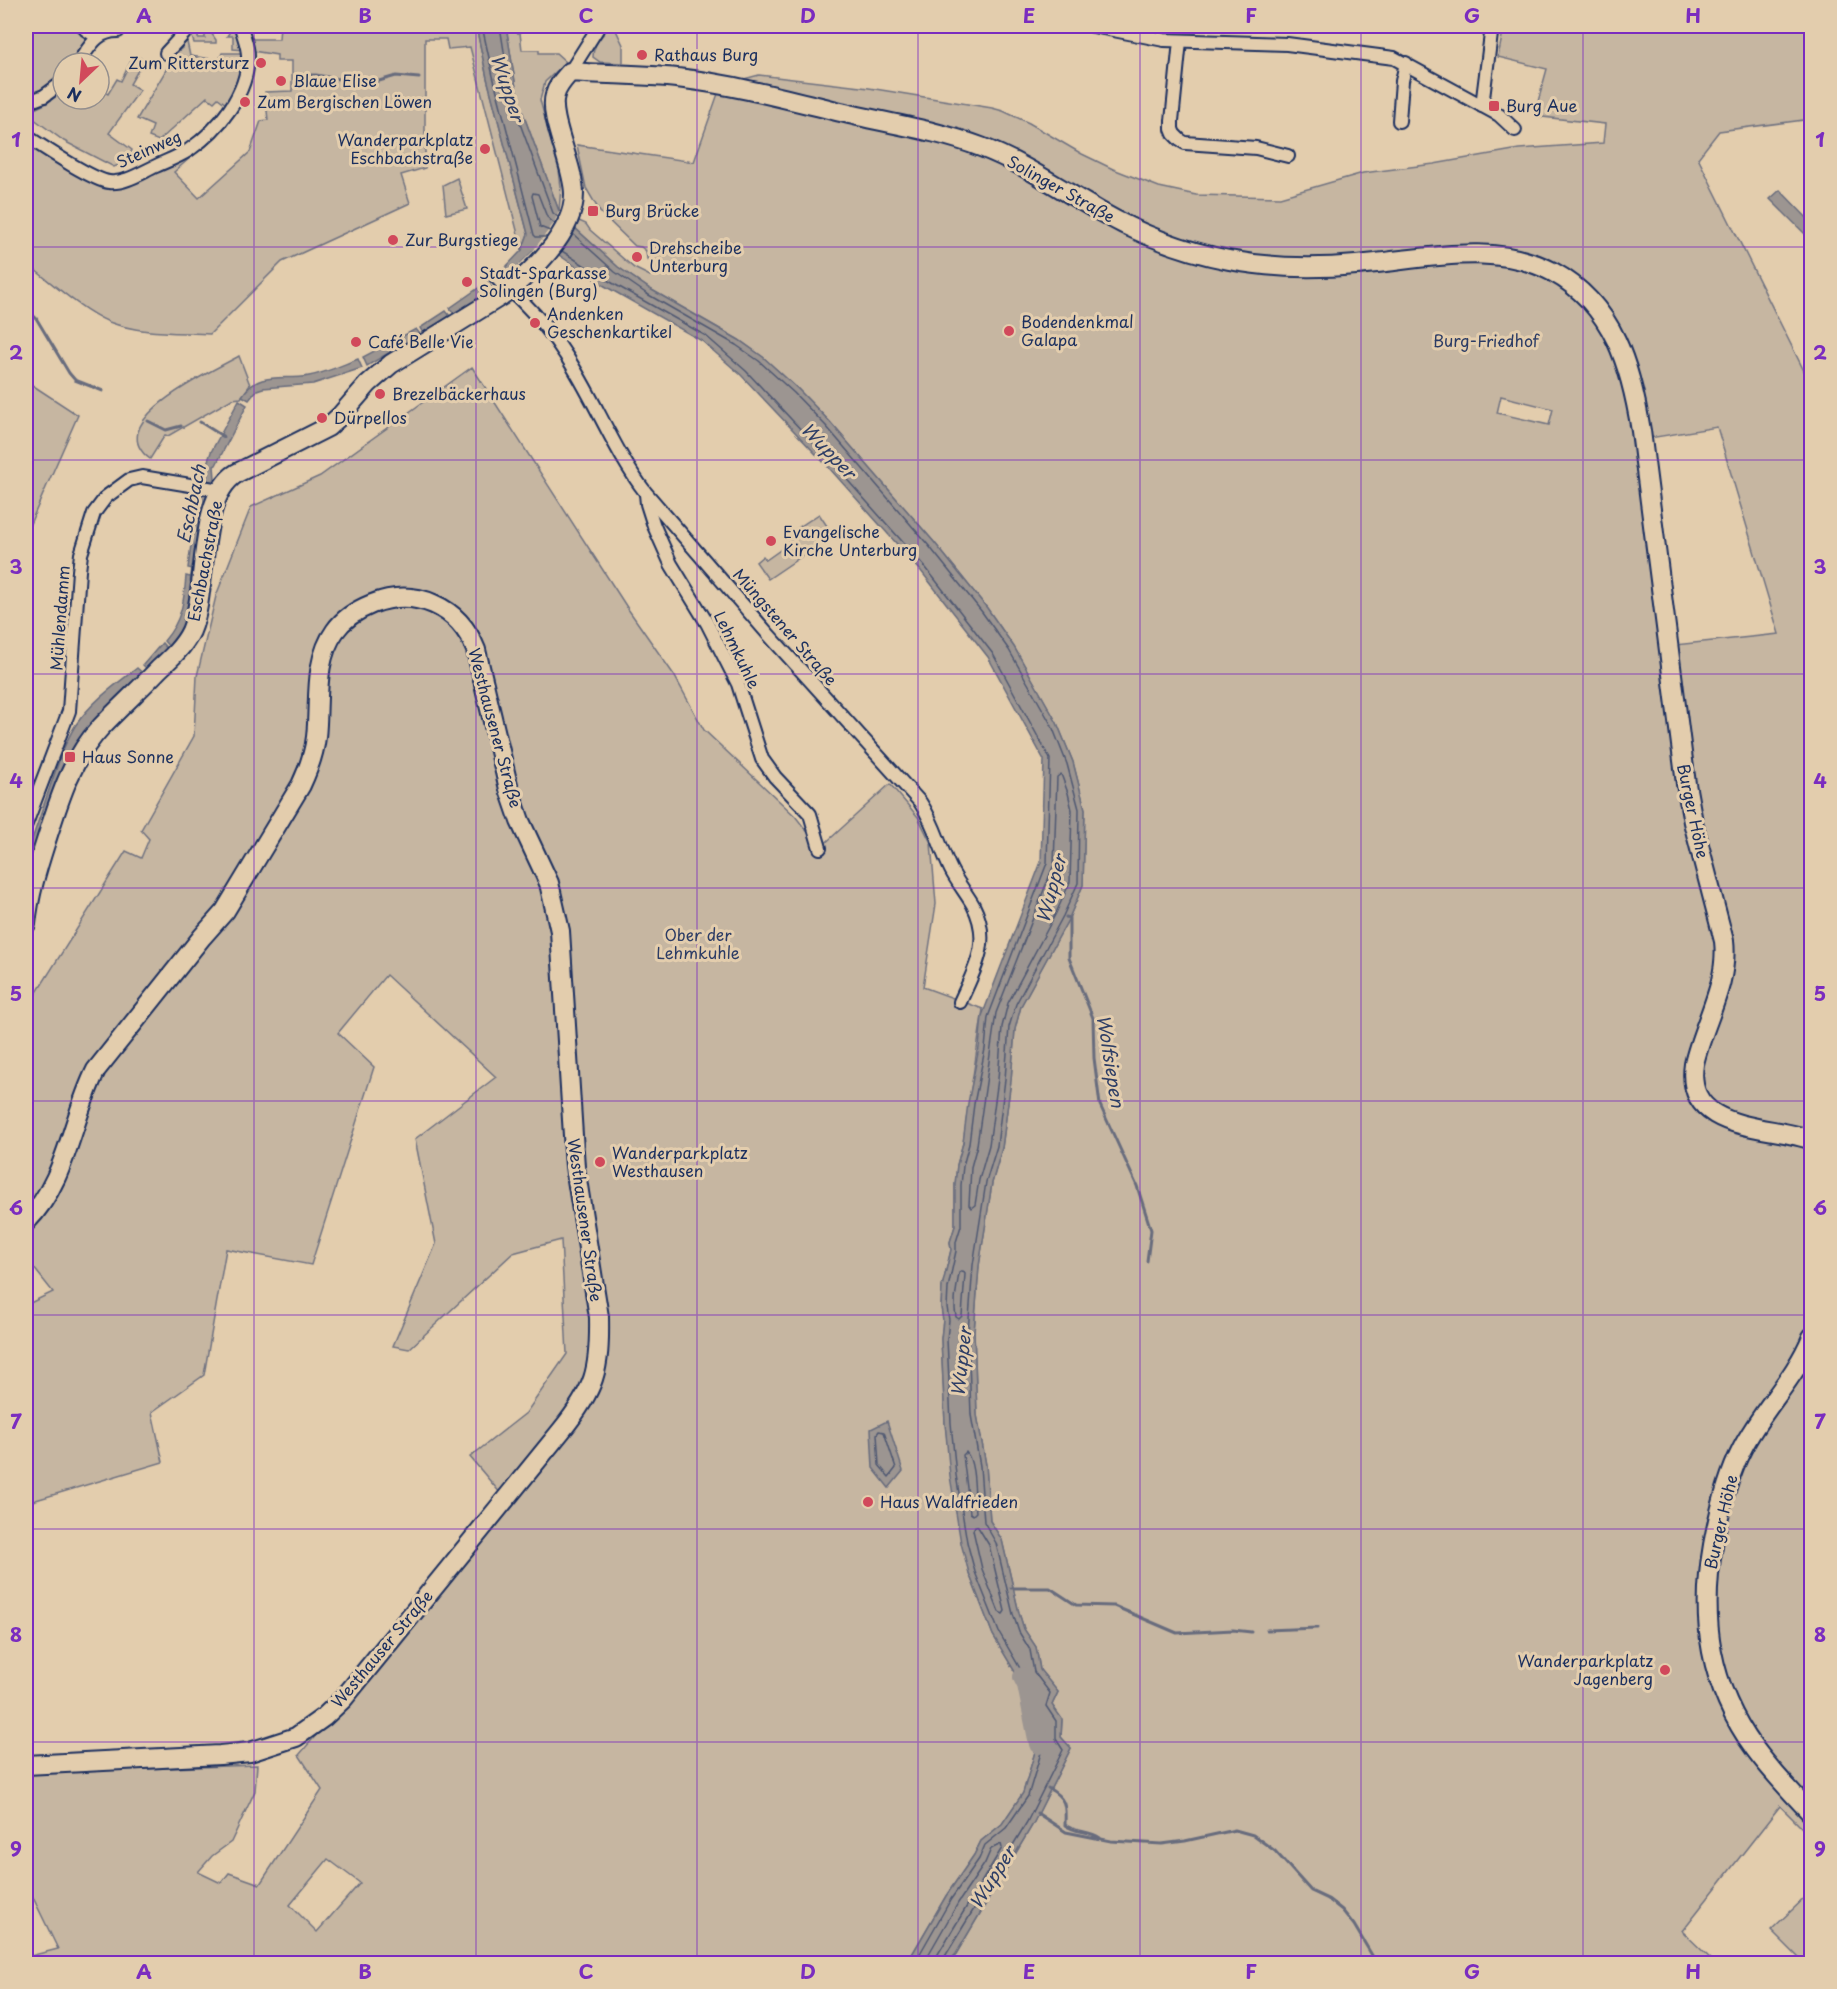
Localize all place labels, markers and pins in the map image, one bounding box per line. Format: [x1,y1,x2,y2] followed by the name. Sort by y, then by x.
[654,42,758,66] place label: Rathaus Burg
[635,48,649,62] marker: Rathaus Burg
[128,50,249,74] place label: Zum Rittersturz
[254,56,268,70] marker: Zum Rittersturz
[293,68,377,92] place label: Blaue Elise
[274,74,288,88] marker: Blaue Elise
[257,89,432,113] place label: Zum Bergischen Löwen
[1506,93,1577,117] place label: Burg Aue
[238,95,252,109] marker: Zum Bergischen Löwen
[1487,99,1501,113] marker: Burg Aue
[337,127,473,169] place label: Wanderparkplatz Eschbachstraße
[478,142,492,156] marker: Wanderparkplatz Eschbachstraße
[605,198,699,222] place label: Burg Brücke
[586,204,600,218] marker: Burg Brücke
[405,227,519,251] place label: Zur Burgstiege
[386,233,400,247] marker: Zur Burgstiege
[649,235,742,277] place label: Drehscheibe Unterburg
[630,250,644,264] marker: Drehscheibe Unterburg
[479,260,607,302] place label: Stadt-Sparkasse Solingen (Burg)
[460,275,474,289] marker: Stadt-Sparkasse Solingen (Burg)
[547,301,672,343] place label: Andenken Geschenkartikel
[1021,309,1134,351] place label: Bodendenkmal Galapa
[528,316,542,330] marker: Andenken Geschenkartikel
[1002,324,1016,338] marker: Bodendenkmal Galapa
[368,329,473,353] place label: Café Belle Vie
[349,335,363,349] marker: Café Belle Vie
[392,381,526,405] place label: Brezelbäckerhaus
[373,387,387,401] marker: Brezelbäckerhaus
[334,405,407,429] place label: Dürpellos
[315,411,329,425] marker: Dürpellos
[783,519,917,561] place label: Evangelische Kirche Unterburg
[764,534,778,548] marker: Evangelische Kirche Unterburg
[82,744,174,768] place label: Haus Sonne
[63,750,77,764] marker: Haus Sonne
[612,1140,748,1182] place label: Wanderparkplatz Westhausen
[593,1155,607,1169] marker: Wanderparkplatz Westhausen
[880,1489,1018,1513] place label: Haus Waldfrieden
[861,1495,875,1509] marker: Haus Waldfrieden
[1517,1648,1653,1690] place label: Wanderparkplatz Jagenberg
[1658,1663,1672,1677] marker: Wanderparkplatz Jagenberg

